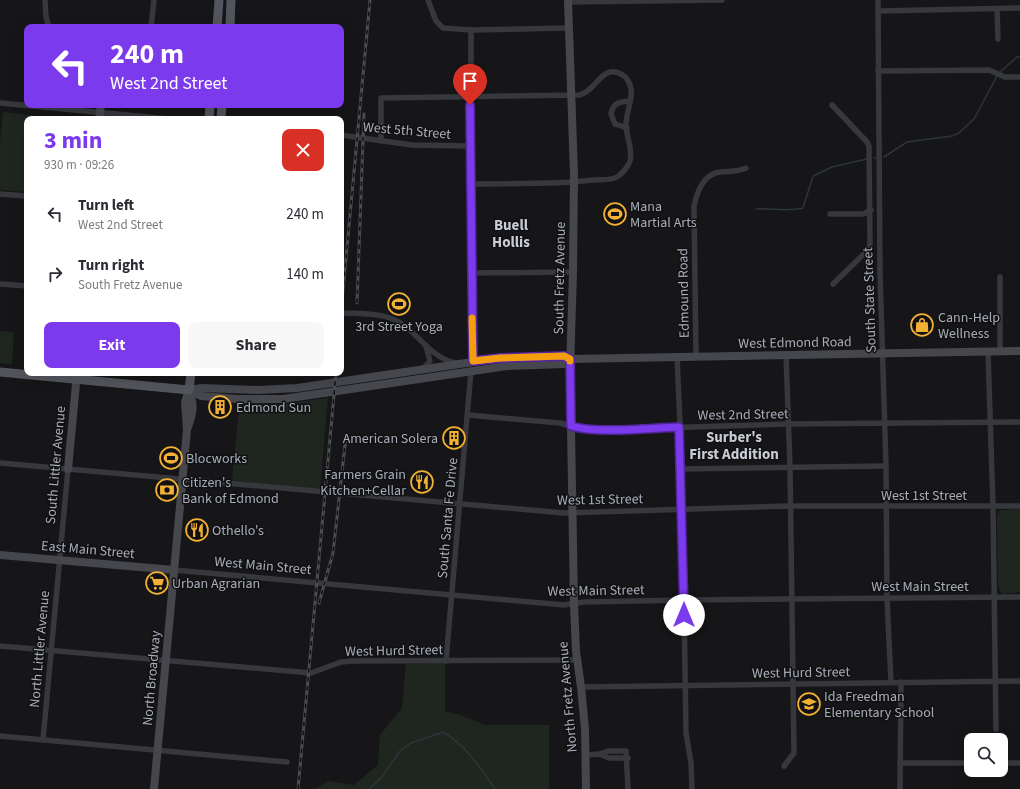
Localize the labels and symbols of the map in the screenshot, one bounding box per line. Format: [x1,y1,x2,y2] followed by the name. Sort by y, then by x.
[453,64,487,105] pin
[362,117,452,145] street label: West 5th Street
[630,197,697,233] place label: Mana Martial Arts
[602,201,628,227] sports icon: Mana Martial Arts
[492,215,530,253] district label: Buell Hollis
[549,221,571,334] street label: South Fretz Avenue
[858,247,882,353] street label: South State Street
[673,248,695,338] street label: Edmound Road
[386,291,412,317] sports icon: 3rd Street Yoga
[938,308,1000,344] place label: Cann-Help Wellness
[909,312,935,338] shop icon: Cann-Help Wellness
[355,317,443,337] place label: 3rd Street Yoga
[738,332,852,354] street label: West Edmond Road
[207,394,233,420] building icon: Edmond Sun
[236,398,311,418] place label: Edmond Sun
[697,404,789,426] street label: West 2nd Street
[41,405,71,525] street label: South Littler Avenue
[441,425,467,451] building icon: American Solera
[689,427,779,465] district label: Surber's First Addition
[343,429,438,449] place label: American Solera
[158,445,184,471] sports icon: Blocworks
[186,449,247,469] place label: Blocworks
[433,457,463,579] street label: South Santa Fe Drive
[320,465,406,501] place label: Farmers Grain Kitchen+Cellar
[409,469,435,495] restaurant icon: Farmers Grain Kitchen+Cellar
[182,473,279,509] place label: Citizen's Bank of Edmond
[154,477,180,503] bank icon: Citizen's Bank of Edmond
[881,486,967,506] street label: West 1st Street
[557,489,644,511] street label: West 1st Street
[184,517,210,543] restaurant icon: Othello's
[212,521,264,541] place label: Othello's
[40,536,136,564] street label: East Main Street
[214,552,313,580] street label: West Main Street
[144,570,170,596] supermarket icon: Urban Agrarian
[172,574,260,594] place label: Urban Agrarian
[871,577,969,597] street label: West Main Street
[547,580,645,602] street label: West Main Street
[25,590,55,708] street label: North Littler Avenue
[663,594,705,636] position arrow
[138,629,166,726] street label: North Broadway
[345,640,444,662] street label: West Hurd Street
[553,640,583,753] street label: North Fretz Avenue
[752,662,851,684] street label: West Hurd Street
[824,687,935,723] place label: Ida Freedman Elementary School
[796,691,822,717] school or university icon: Ida Freedman Elementary School

